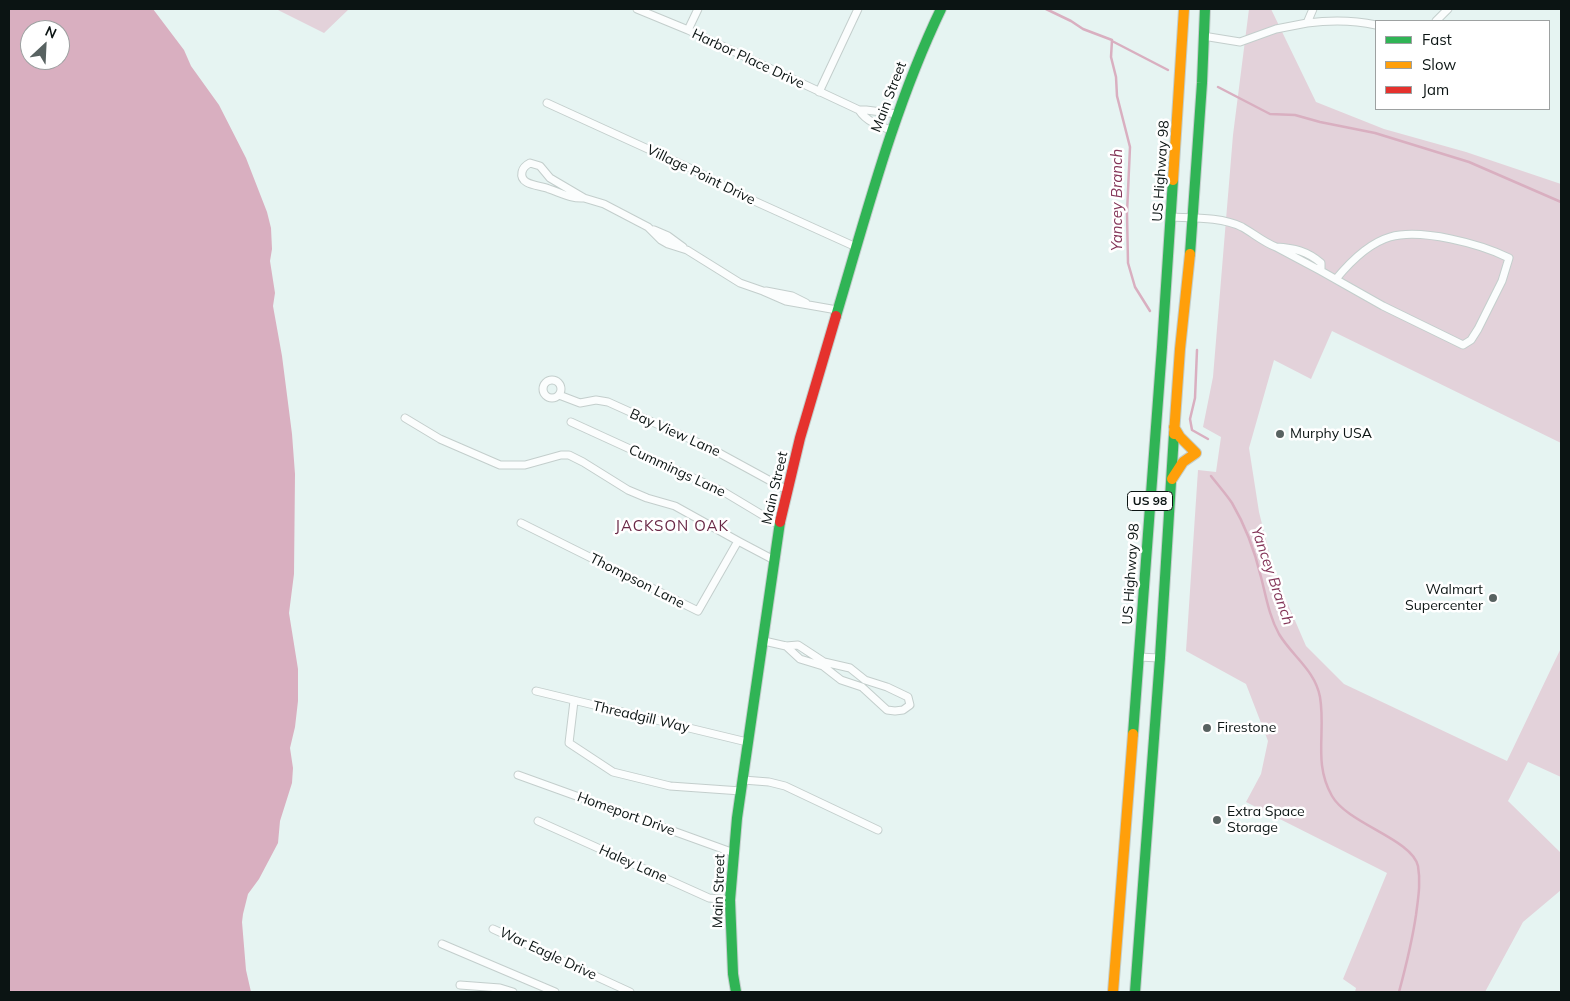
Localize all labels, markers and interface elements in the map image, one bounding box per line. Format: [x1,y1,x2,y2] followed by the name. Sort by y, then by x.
[20,20,70,70] north arrow
[1375,20,1550,110] legend
[42,22,60,43] text: N
[689,26,807,92] street label: Harbor Place Drive
[1422,30,1452,49] text: Fast
[1422,55,1456,74] text: Slow
[868,59,910,135] street label: Main Street
[1422,80,1449,99] text: Jam
[1149,120,1173,222] street label: US Highway 98
[644,141,758,209] street label: Village Point Drive
[1108,149,1126,251] water label: Yancey Branch
[627,406,723,460] street label: Bay View Lane
[1290,426,1372,442] place label: Murphy USA
[1274,428,1286,440] marker: Murphy USA
[626,441,728,501] street label: Cummings Lane
[758,450,792,526] street label: Main Street
[1128,492,1172,511] road number: US 98
[614,517,730,535] district label: JACKSON OAK
[1119,523,1143,625] street label: US Highway 98
[1247,525,1297,627] water label: Yancey Branch
[587,550,687,612] street label: Thompson Lane
[1405,582,1483,614] place label: Walmart Supercenter
[1487,592,1499,604] marker: Walmart Supercenter
[591,698,691,736] street label: Threadgill Way
[1217,720,1276,736] place label: Firestone
[1201,722,1213,734] marker: Firestone
[575,789,677,839] street label: Homeport Drive
[1227,804,1305,836] place label: Extra Space Storage
[1211,814,1223,826] marker: Extra Space Storage
[596,841,670,887] street label: Haley Lane
[709,854,729,928] street label: Main Street
[497,924,599,984] street label: War Eagle Drive

